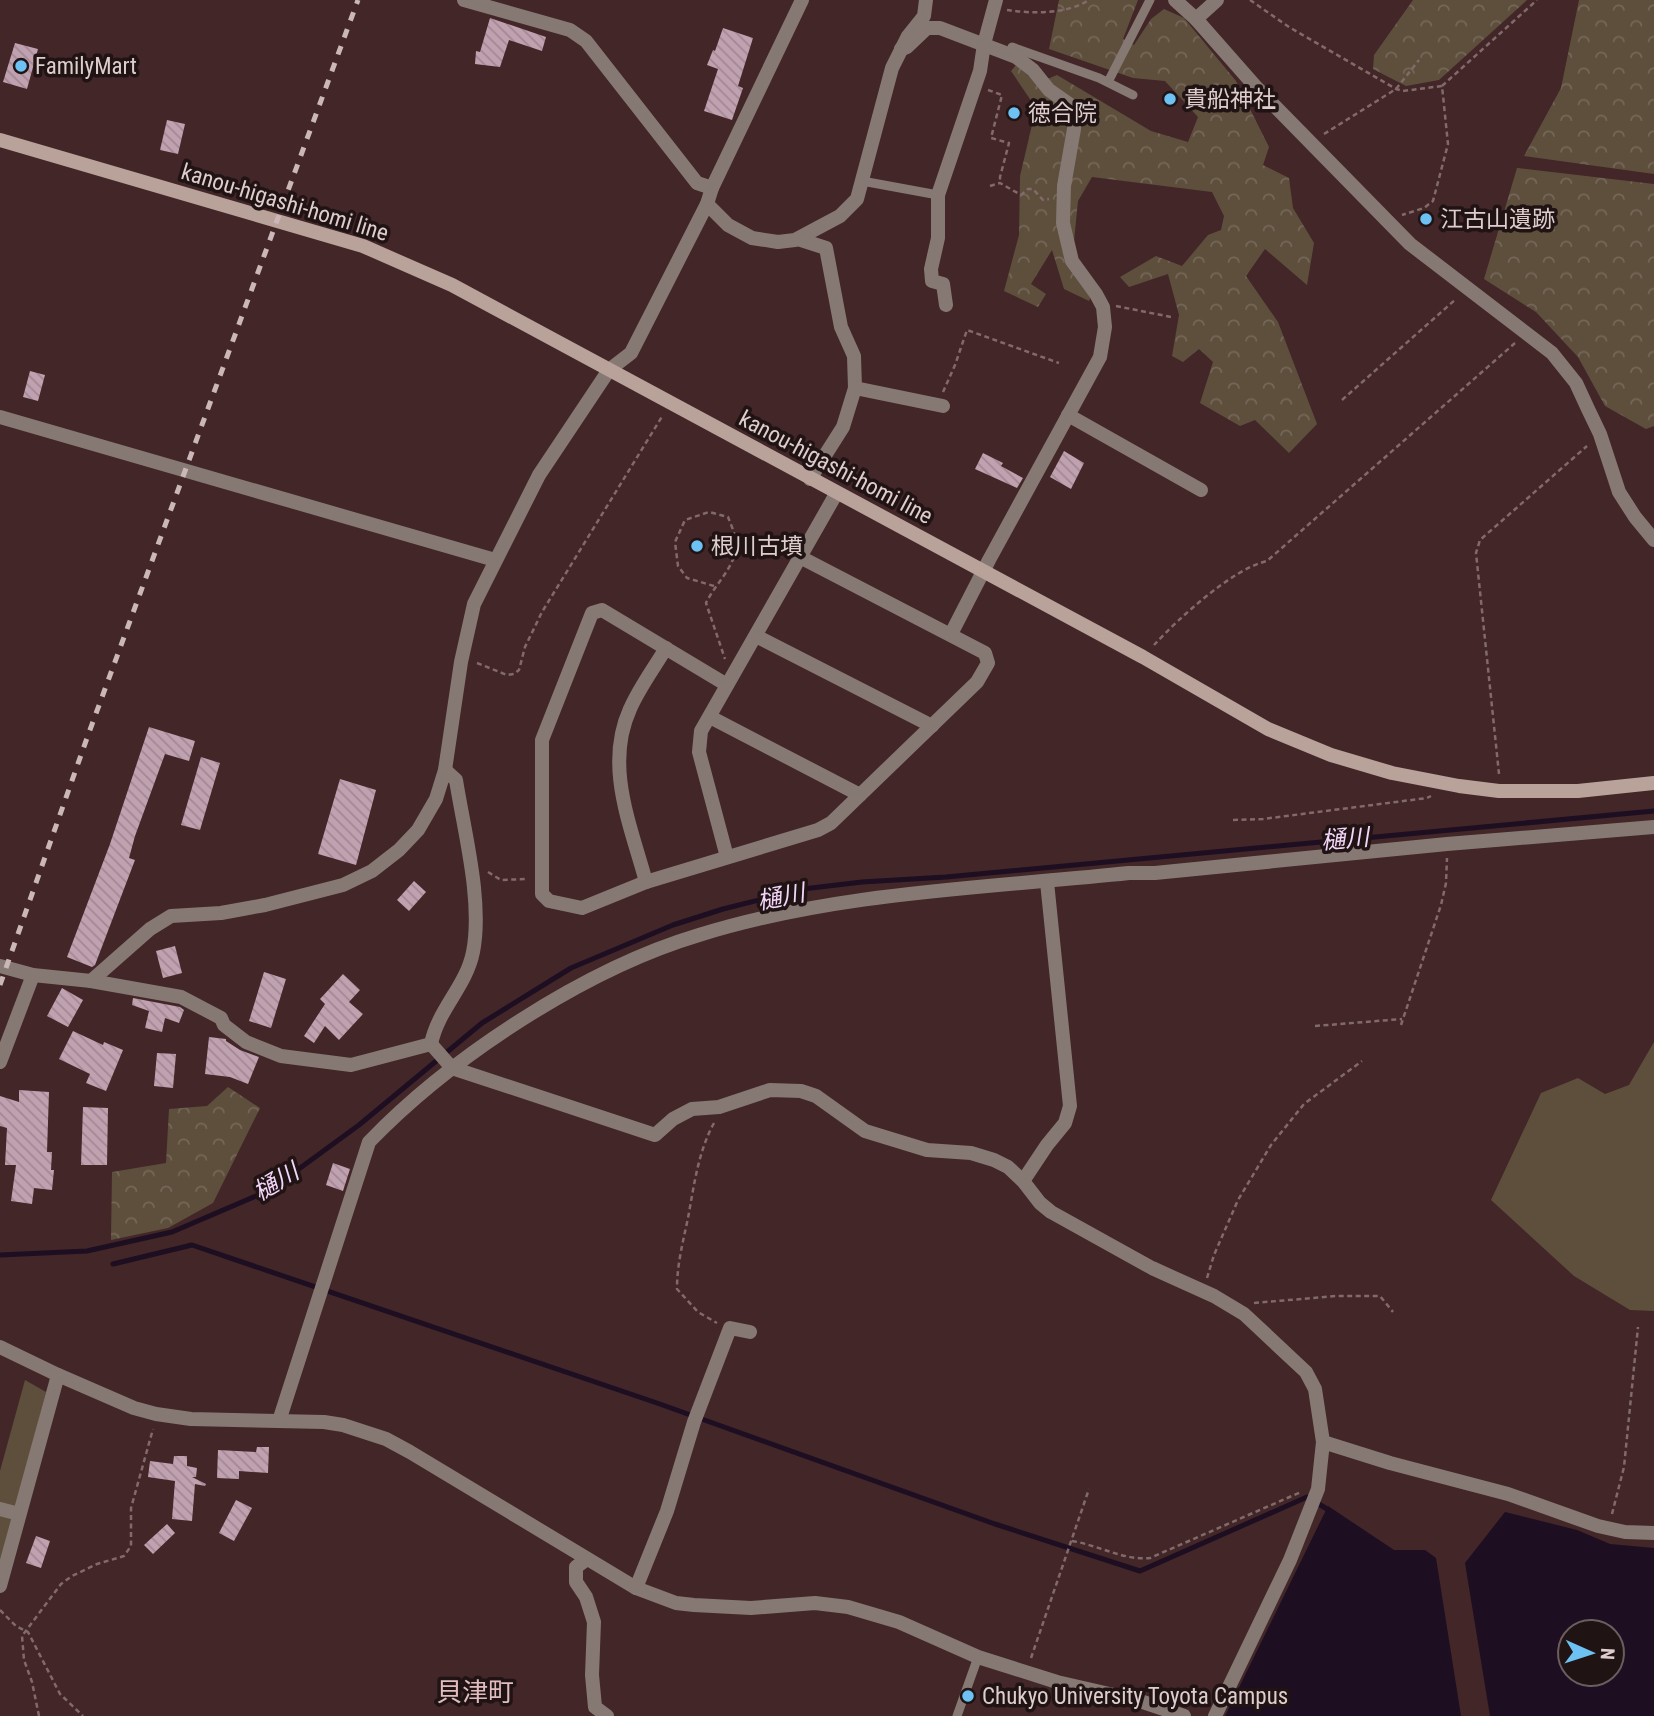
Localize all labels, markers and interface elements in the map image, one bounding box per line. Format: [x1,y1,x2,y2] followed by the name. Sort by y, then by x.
[35,53,137,80] place label: FamilyMart
[13,58,29,74] marker: FamilyMart
[1184,86,1276,113] place label: 貴船神社
[1162,91,1178,107] marker: 貴船神社
[1028,100,1097,127] place label: 徳合院
[1006,105,1022,121] marker: 徳合院
[178,158,392,247] street label: kanou-higashi-homi line
[1440,206,1555,233] place label: 江古山遺跡
[1418,211,1434,227] marker: 江古山遺跡
[734,405,937,530] street label: kanou-higashi-homi line
[711,533,803,560] place label: 根川古墳
[689,538,705,554] marker: 根川古墳
[1320,823,1373,855] water label: 樋川
[755,878,810,915] water label: 樋川
[248,1156,306,1206] water label: 樋川
[1556,1618,1626,1688] north arrow
[1596,1647,1619,1660] text: N
[436,1677,514,1707] district label: 貝津町
[982,1683,1288,1710] place label: Chukyo University Toyota Campus
[960,1688,976,1704] marker: Chukyo University Toyota Campus

